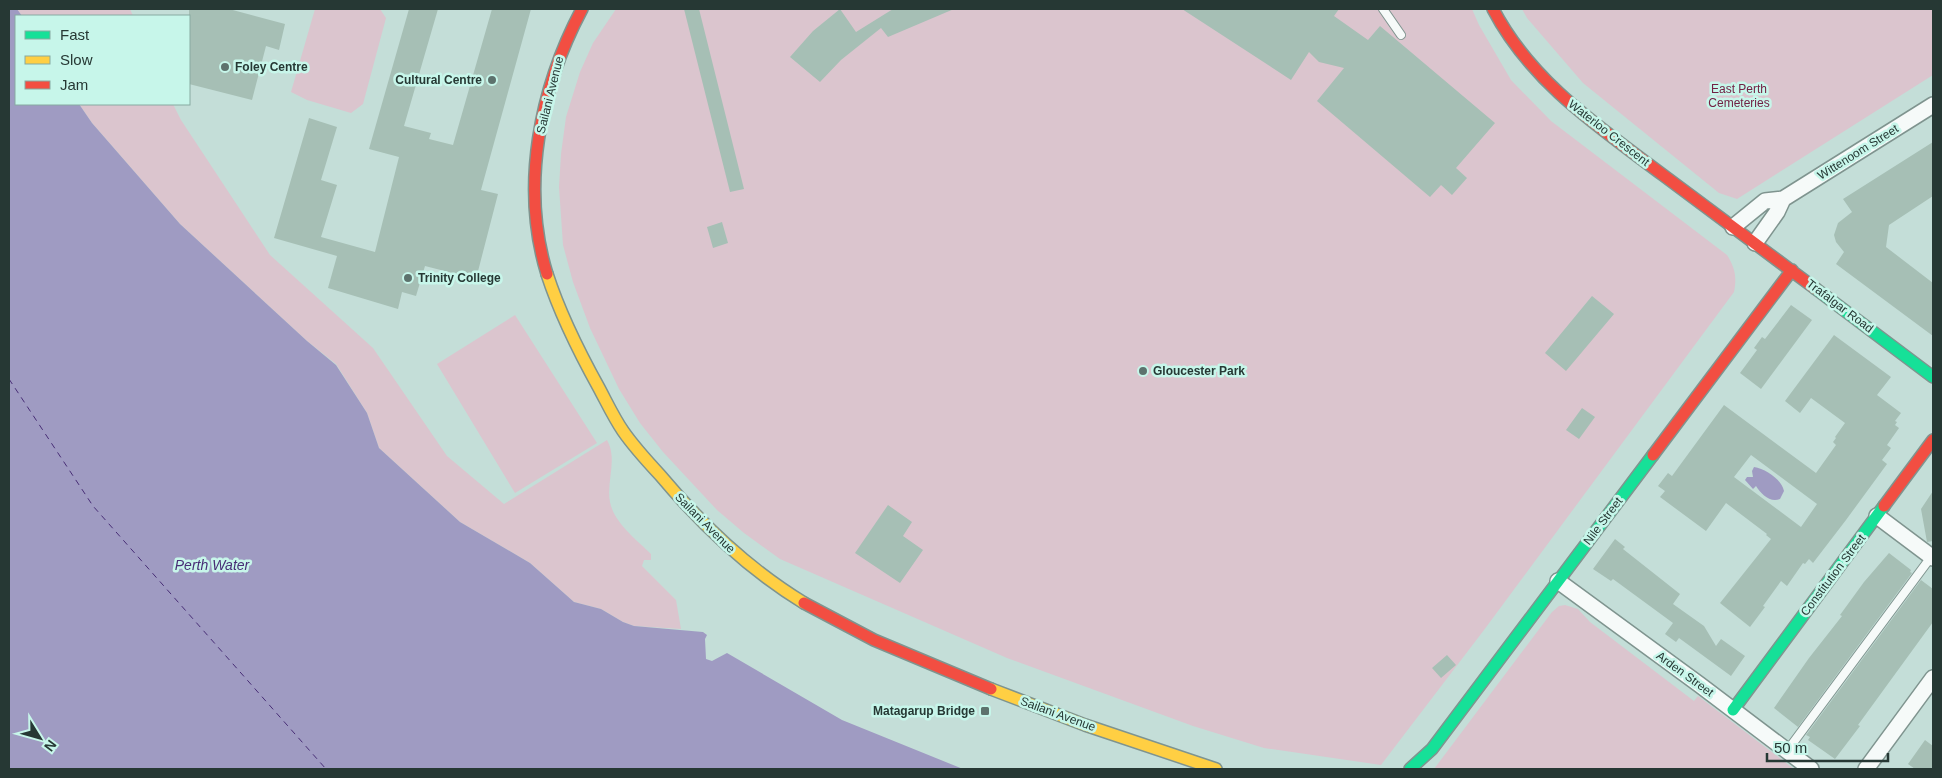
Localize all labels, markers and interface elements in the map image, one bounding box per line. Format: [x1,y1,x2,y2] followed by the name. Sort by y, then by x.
[15,15,190,105] legend
[60,26,90,43] text: Fast
[60,51,93,68] text: Slow
[534,55,566,135] street label: Sailani Avenue
[235,60,308,74] place label: Foley Centre
[219,61,231,73] marker: Foley Centre
[395,73,482,87] place label: Cultural Centre
[486,74,498,86] marker: Cultural Centre
[60,76,88,93] text: Jam
[1708,82,1770,110] park label: East Perth Cemeteries
[1566,97,1653,169] street label: Waterloo Crescent
[1815,121,1902,182] street label: Wittenoom Street
[418,271,501,285] place label: Trinity College
[402,272,414,284] marker: Trinity College
[1804,276,1876,336] street label: Trafalgar Road
[1153,364,1245,378] place label: Gloucester Park
[1137,365,1149,377] marker: Gloucester Park
[672,490,738,556] street label: Sailani Avenue
[1581,494,1626,548] street label: Nile Street
[1798,531,1869,619] street label: Constitution Street
[175,557,251,573] water label: Perth Water
[1654,649,1717,700] street label: Arden Street
[1018,694,1098,734] street label: Sailani Avenue
[873,704,975,718] place label: Matagarup Bridge
[979,705,991,717] marker: Matagarup Bridge
[15,713,65,763] north arrow
[1767,730,1888,762] scale bar
[41,737,60,755] text: N
[1774,739,1807,756] text: 50 m

